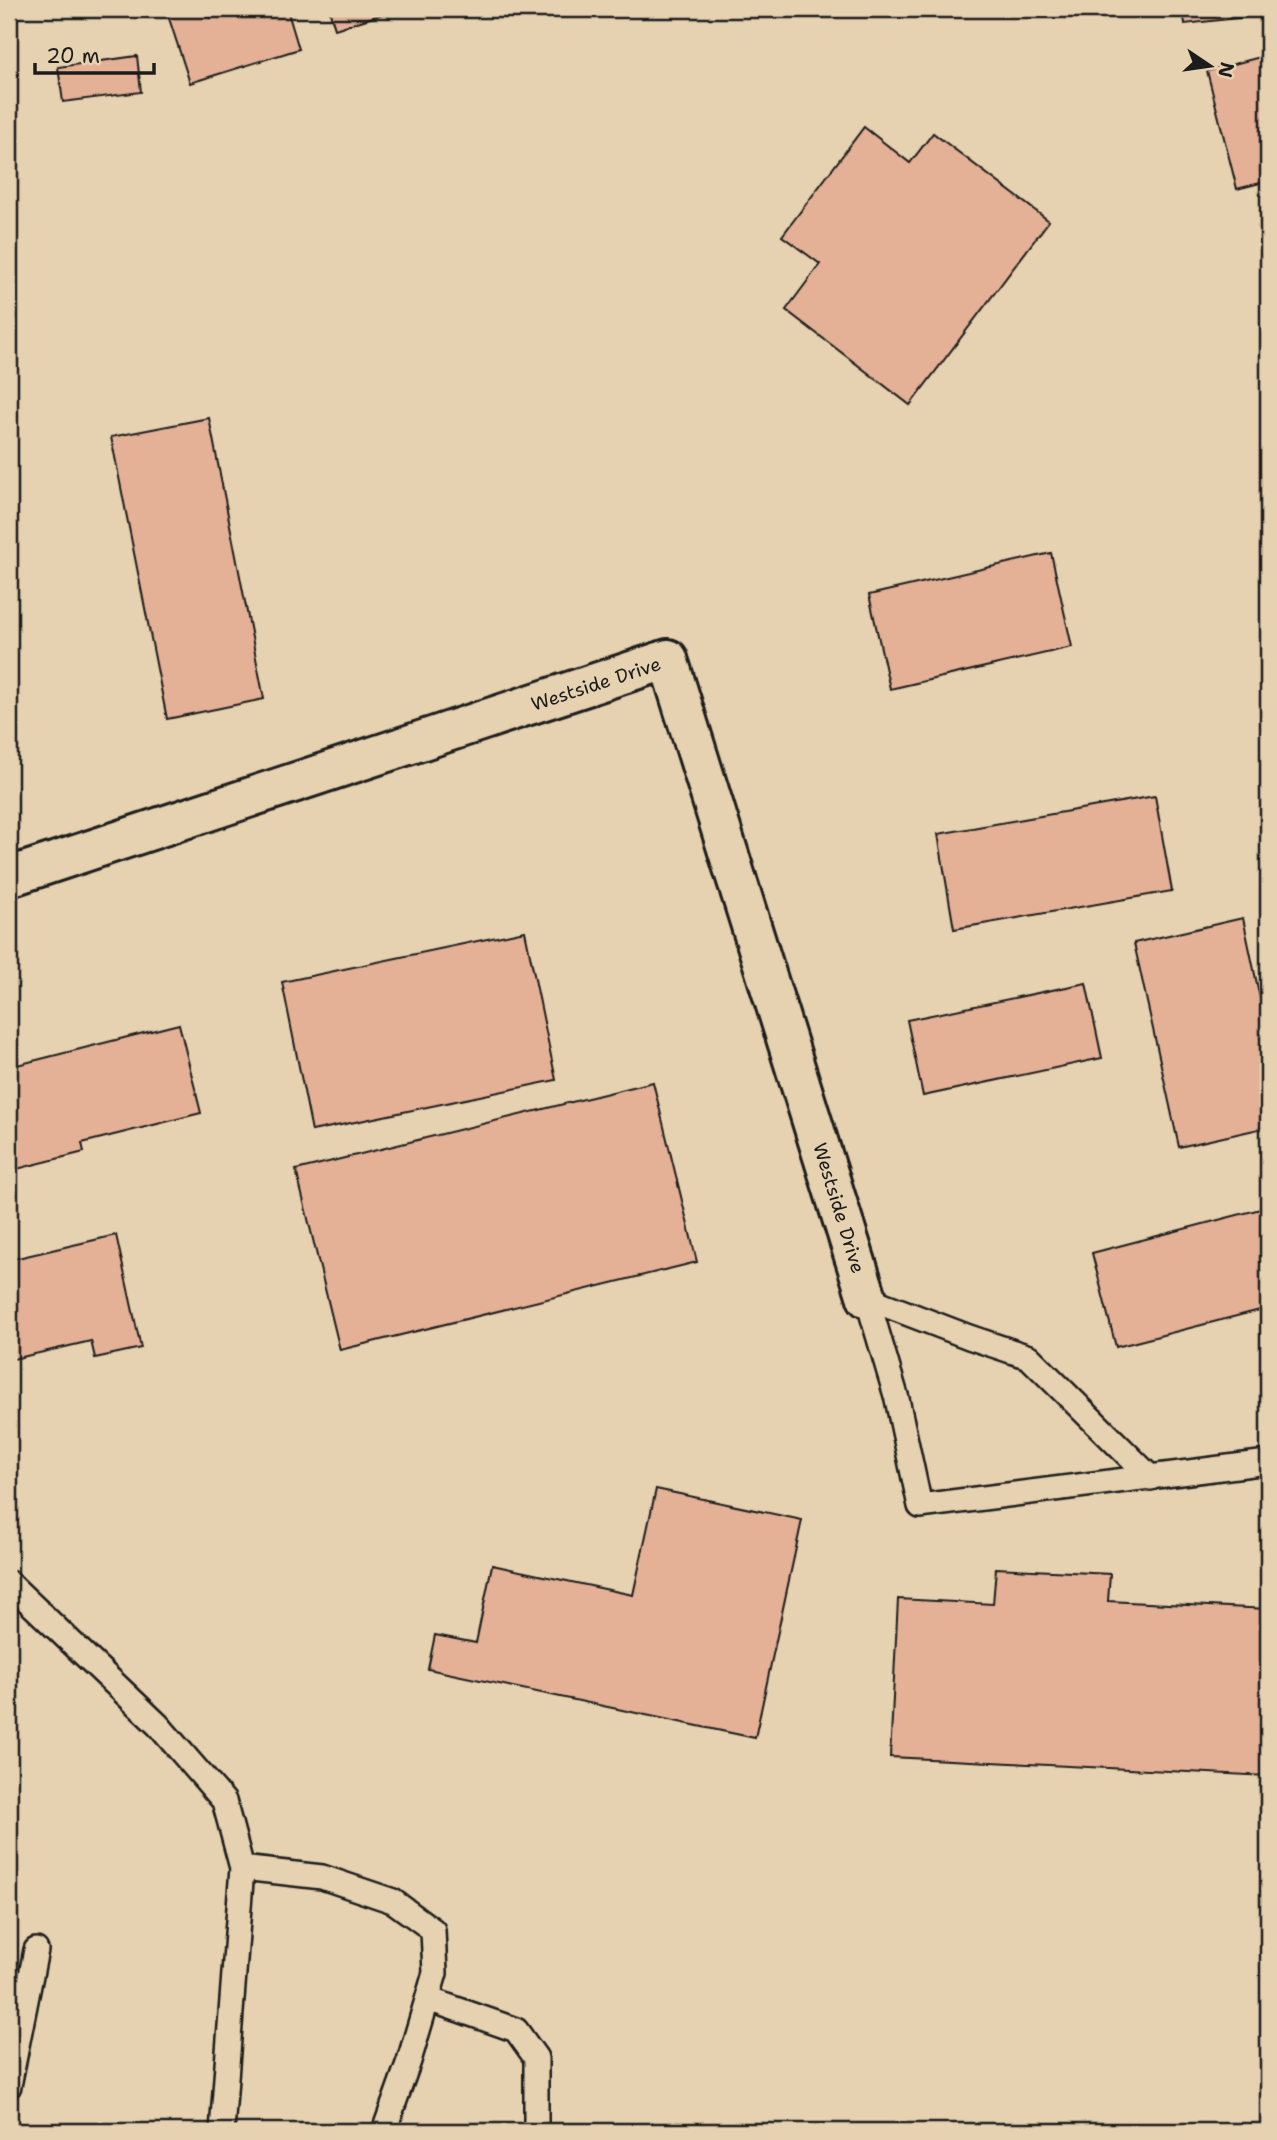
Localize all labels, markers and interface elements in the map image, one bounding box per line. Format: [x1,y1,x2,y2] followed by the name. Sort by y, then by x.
[35,32,154,76] scale bar
[1176,32,1246,102] north arrow
[46,42,100,70] text: 20 m
[1212,60,1240,80] text: N
[528,651,664,717] street label: Westside Drive
[807,1140,871,1276] street label: Westside Drive

